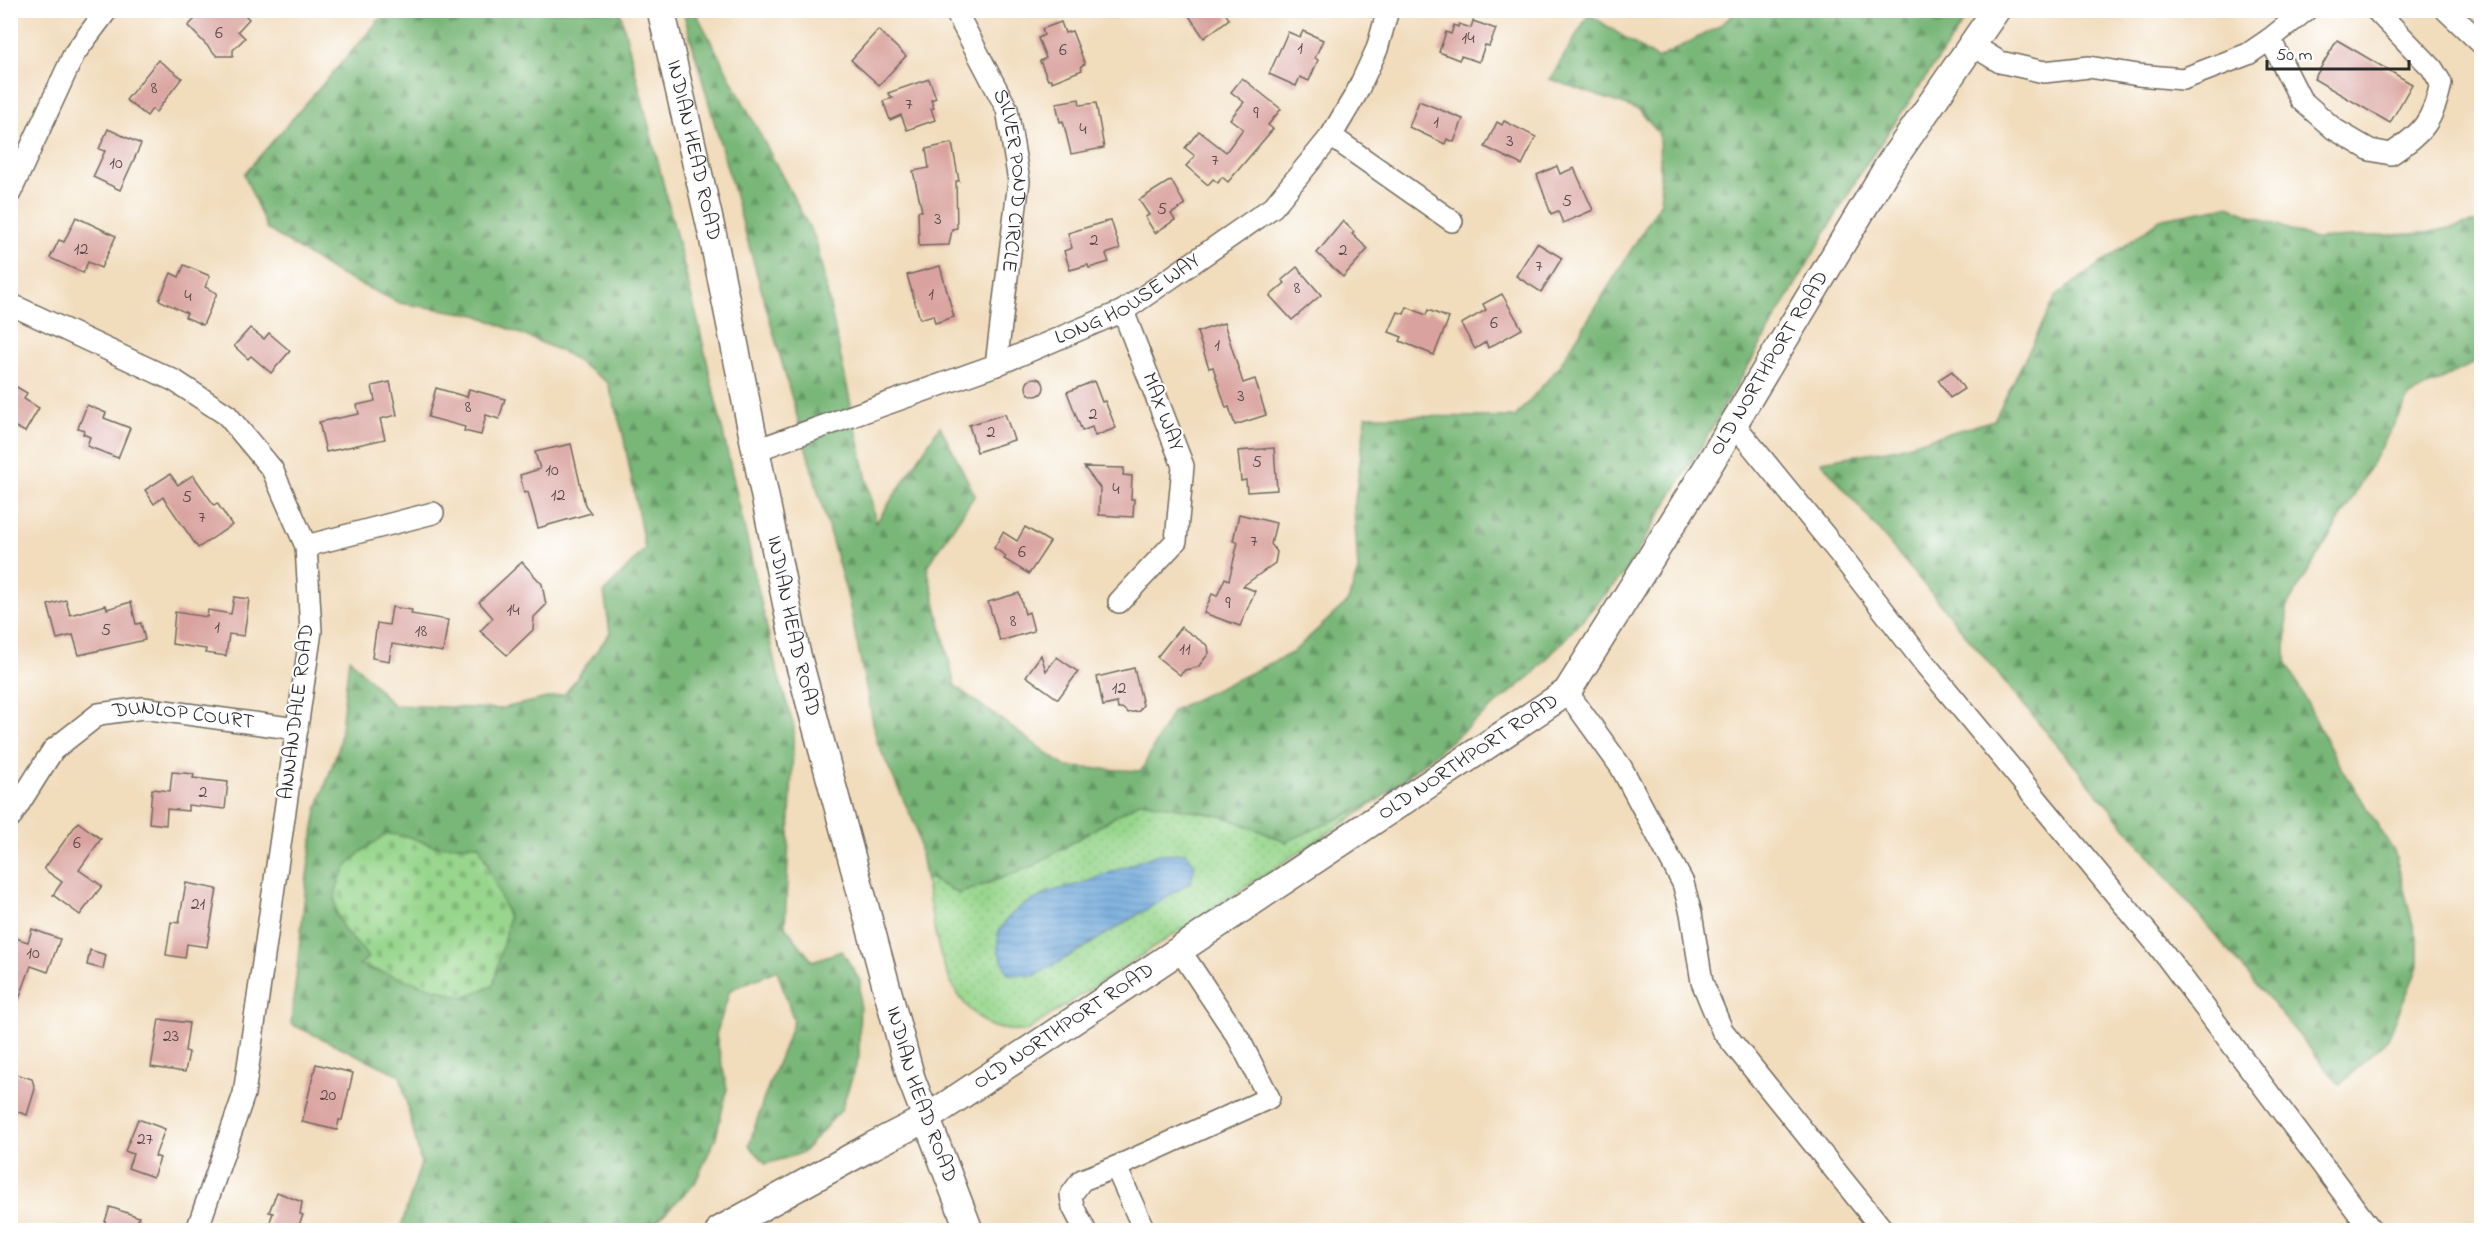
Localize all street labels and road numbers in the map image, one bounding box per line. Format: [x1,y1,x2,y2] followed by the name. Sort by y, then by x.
[658,57,728,244] street label: INDIAN HEAD ROAD
[984,84,1034,274] street label: SILVER POND CIRCLE
[1050,246,1207,353] street label: LONG HOUSE WAY
[1702,265,1837,462] street label: OLD NORTHPORT ROAD
[1133,368,1191,456] street label: MAX WAY
[758,533,828,720] street label: INDIAN HEAD ROAD
[271,623,323,801] street label: ANNANDALE ROAD
[1372,686,1565,829] street label: OLD NORTHPORT ROAD
[110,693,256,738] street label: DUNLOP COURT
[968,956,1160,1098] street label: OLD NORTHPORT ROAD
[877,1003,965,1187] street label: INDIAN HEAD ROAD

